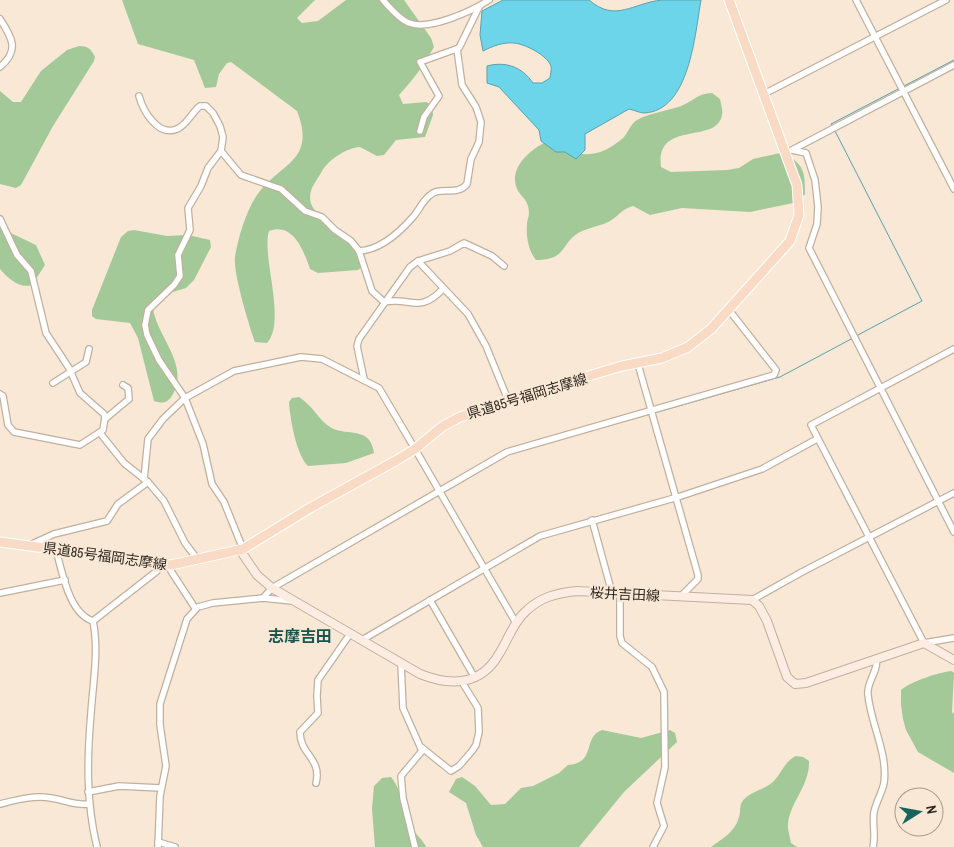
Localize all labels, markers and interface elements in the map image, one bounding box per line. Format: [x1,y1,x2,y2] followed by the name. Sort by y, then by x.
[465,369,589,423] street label: 県道85号福岡志摩線
[42,538,168,574] street label: 県道85号福岡志摩線
[590,583,660,605] street label: 桜井吉田線
[268,625,332,647] district label: 志摩吉田
[894,787,944,837] north arrow
[922,804,941,815] text: N

